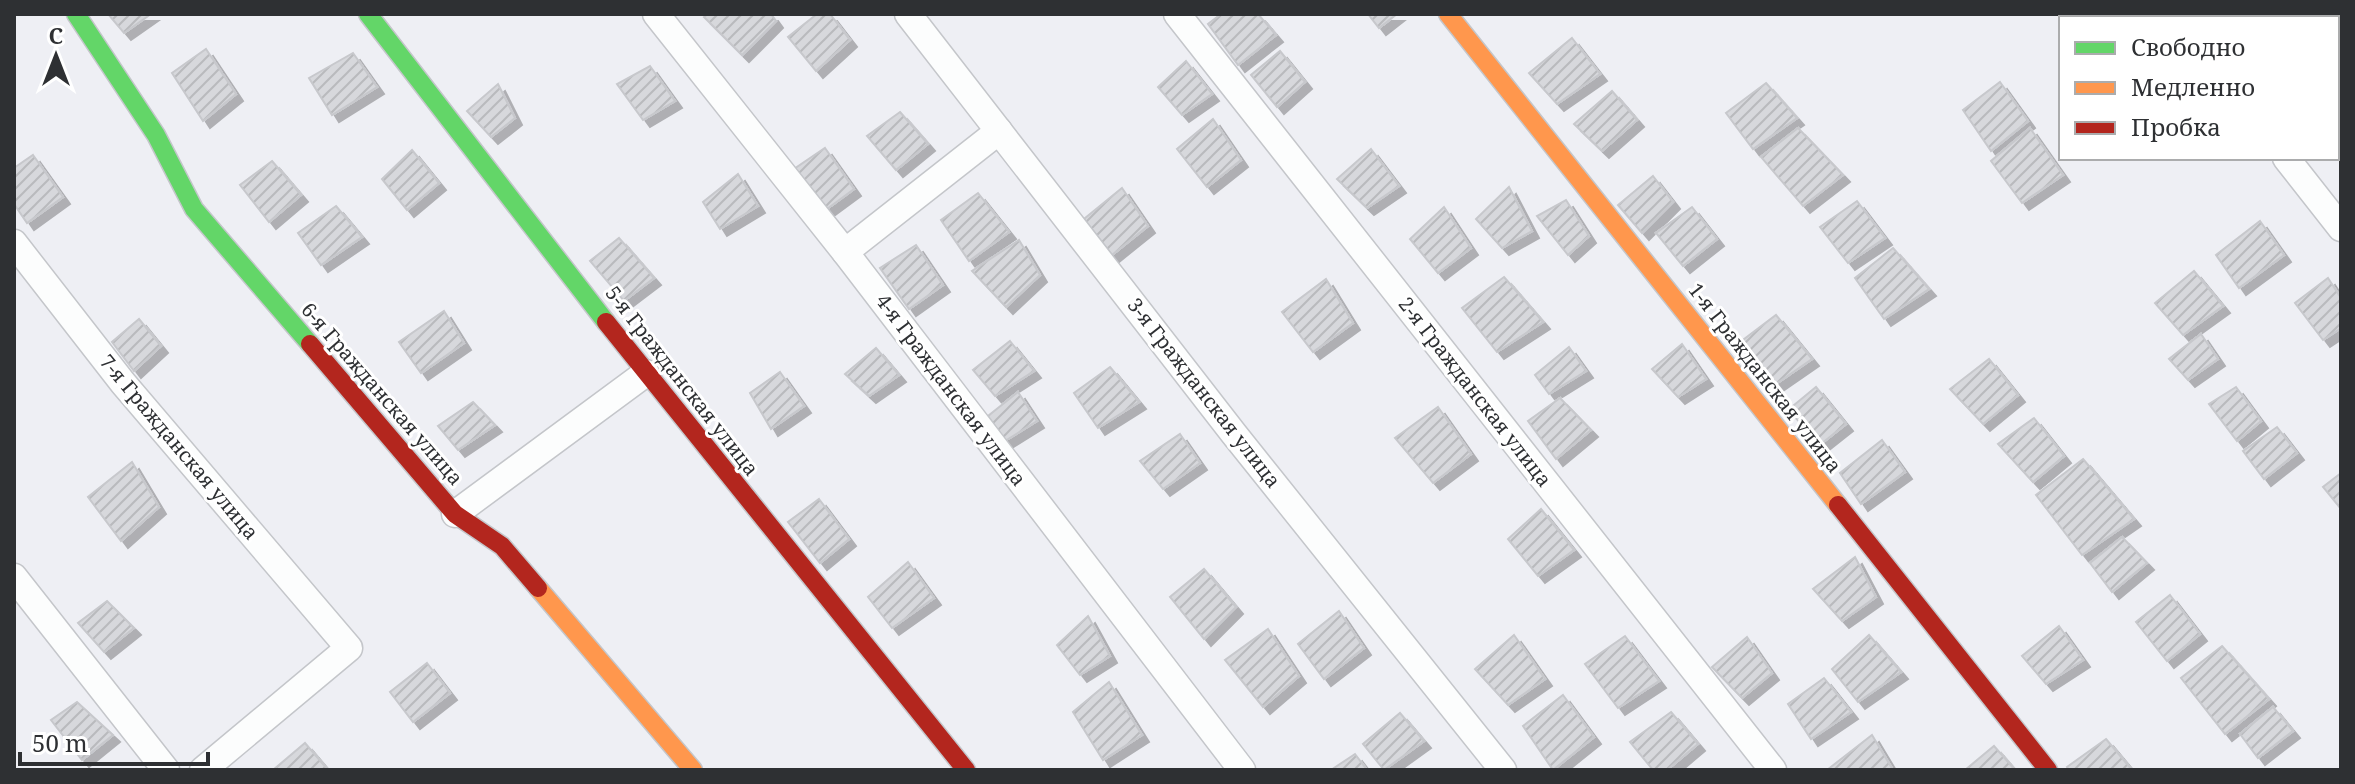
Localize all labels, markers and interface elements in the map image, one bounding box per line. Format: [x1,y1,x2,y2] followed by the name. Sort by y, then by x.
[16,16,96,96] north arrow
[2059,16,2339,160] legend
[49,20,63,50] text: С
[2131,30,2245,63] text: Свободно
[2131,70,2255,103] text: Медленно
[2131,110,2221,143] text: Пробка
[1683,277,1848,478] street label: 1-я Гражданская улица
[600,280,765,481] street label: 5-я Гражданская улица
[870,288,1033,491] street label: 4-я Гражданская улица
[1393,291,1558,492] street label: 2-я Гражданская улица
[1122,292,1287,493] street label: 3-я Гражданская улица
[295,297,469,491] street label: 6-я Гражданская улица
[94,348,265,545] street label: 7-я Гражданская улица
[20,716,208,766] scale bar
[32,726,88,759] text: 50 m

